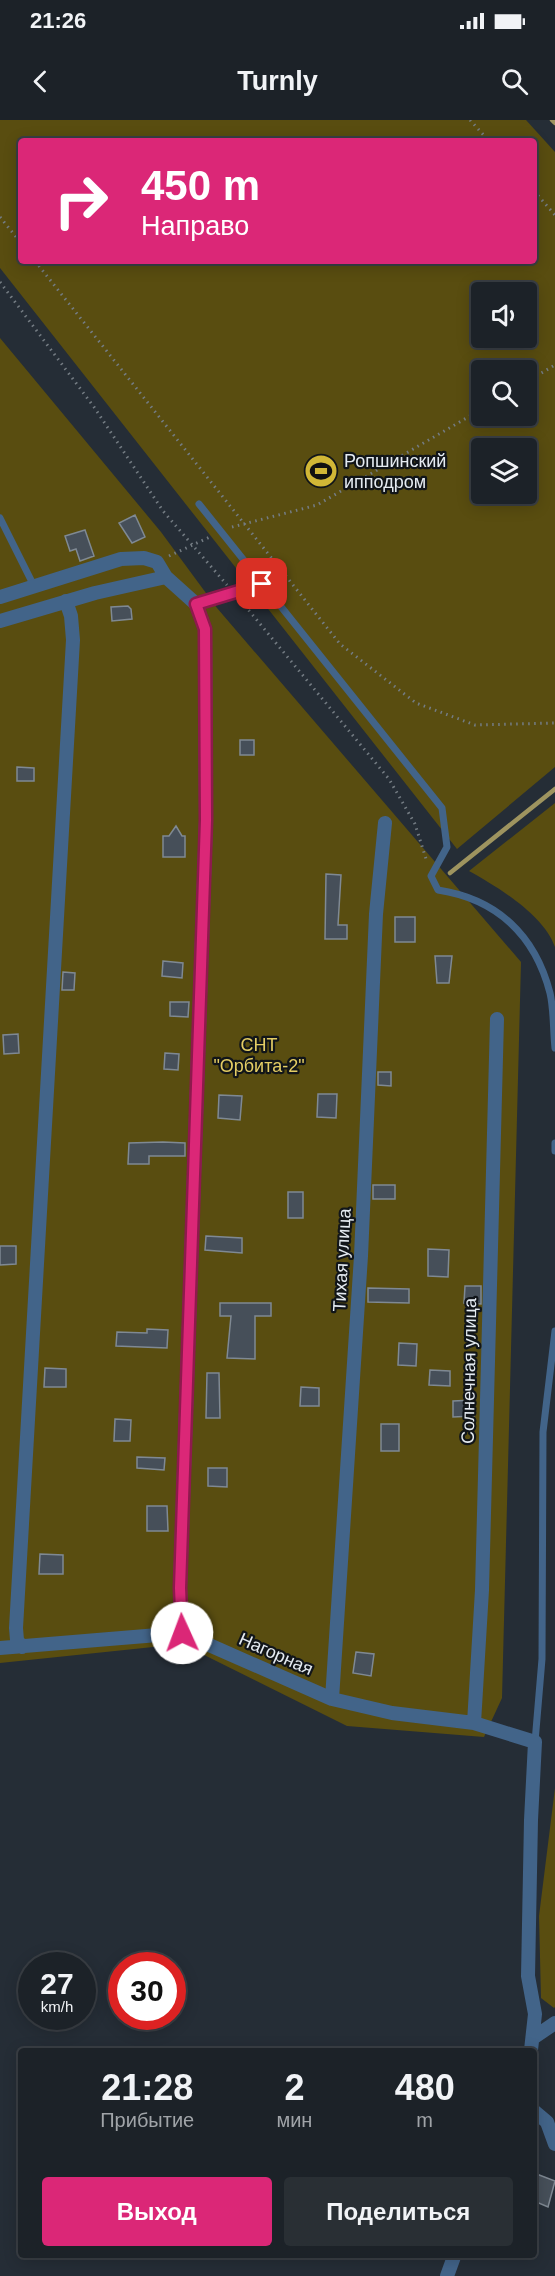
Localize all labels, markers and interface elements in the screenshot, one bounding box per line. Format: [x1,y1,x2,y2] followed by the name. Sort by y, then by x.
[30,8,86,33] text: 21:26
[24,65,57,98] icon: back
[498,65,531,98] icon: search
[237,66,318,96] text: Turnly
[42,162,120,240] icon: right
[141,162,260,209] text: 450 m
[141,211,249,241] text: Направо
[471,282,537,504] map controls
[471,282,537,348] button: sound
[471,360,537,426] button: search
[471,438,537,504] button: layers
[344,451,446,492] place label: Ропшинский ипподром
[303,453,339,489] sports icon: Ропшинский ипподром
[236,558,287,609] pin
[245,567,278,600] icon: arrive
[213,1035,305,1076] park label: СНТ "Орбита-2"
[329,1207,355,1312] street label: Тихая улица
[458,1297,480,1444] street label: Солнечная улица
[150,1601,214,1665] position arrow
[236,1629,316,1679] street label: Нагорная
[108,1952,186,2030] speed limit sign: 30
[40,1967,74,2000] text: 27
[41,1998,73,2015] text: km/h
[101,2067,193,2108] text: 21:28
[284,2067,304,2108] text: 2
[395,2067,455,2108] text: 480
[100,2109,194,2131] text: Прибытие
[276,2109,312,2131] text: мин
[416,2109,433,2131] text: m
[42,2177,272,2246] button: Выход
[284,2177,513,2246] button: Поделиться

